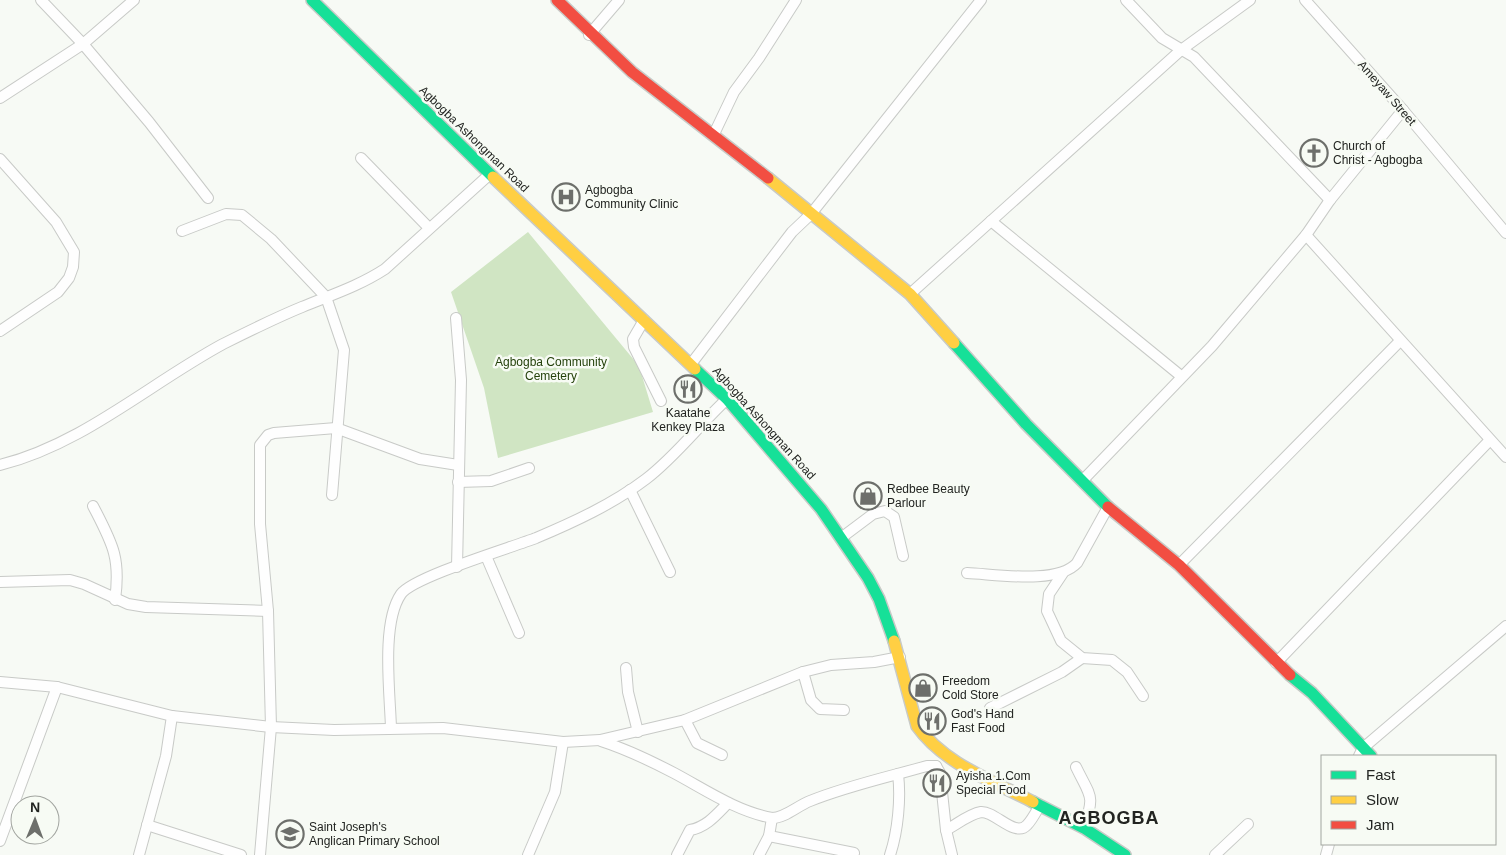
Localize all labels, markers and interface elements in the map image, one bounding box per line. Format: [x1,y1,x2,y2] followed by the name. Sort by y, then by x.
[1355,58,1419,129] street label: Ameyaw Street
[416,83,532,195] street label: Agbogba Ashongman Road
[1299,138,1329,168] church icon: Church of Christ - Agbogba
[1333,139,1423,167] place label: Church of Christ - Agbogba
[551,182,581,212] hospital icon: Agbogba Community Clinic
[585,183,678,211] place label: Agbogba Community Clinic
[495,355,607,383] park label: Agbogba Community Cemetery
[710,364,818,482] street label: Agbogba Ashongman Road
[673,374,703,404] restaurant icon: Kaatahe Kenkey Plaza
[651,406,725,434] place label: Kaatahe Kenkey Plaza
[853,481,883,511] shop icon: Redbee Beauty Parlour
[887,482,970,510] place label: Redbee Beauty Parlour
[908,673,938,703] shop icon: Freedom Cold Store
[942,674,999,702] place label: Freedom Cold Store
[917,706,947,736] restaurant icon: God's Hand Fast Food
[951,707,1014,735] place label: God's Hand Fast Food
[1321,755,1496,845] legend
[1366,766,1396,783] text: Fast
[922,768,952,798] restaurant icon: Ayisha 1.Com Special Food
[956,769,1030,797] place label: Ayisha 1.Com Special Food
[1366,791,1399,808] text: Slow
[10,795,60,845] north arrow
[30,799,40,815] text: N
[1059,808,1160,828] district label: AGBOGBA
[1366,816,1394,833] text: Jam
[275,819,305,849] school or university icon: Saint Joseph's Anglican Primary School
[309,820,440,848] place label: Saint Joseph's Anglican Primary School

